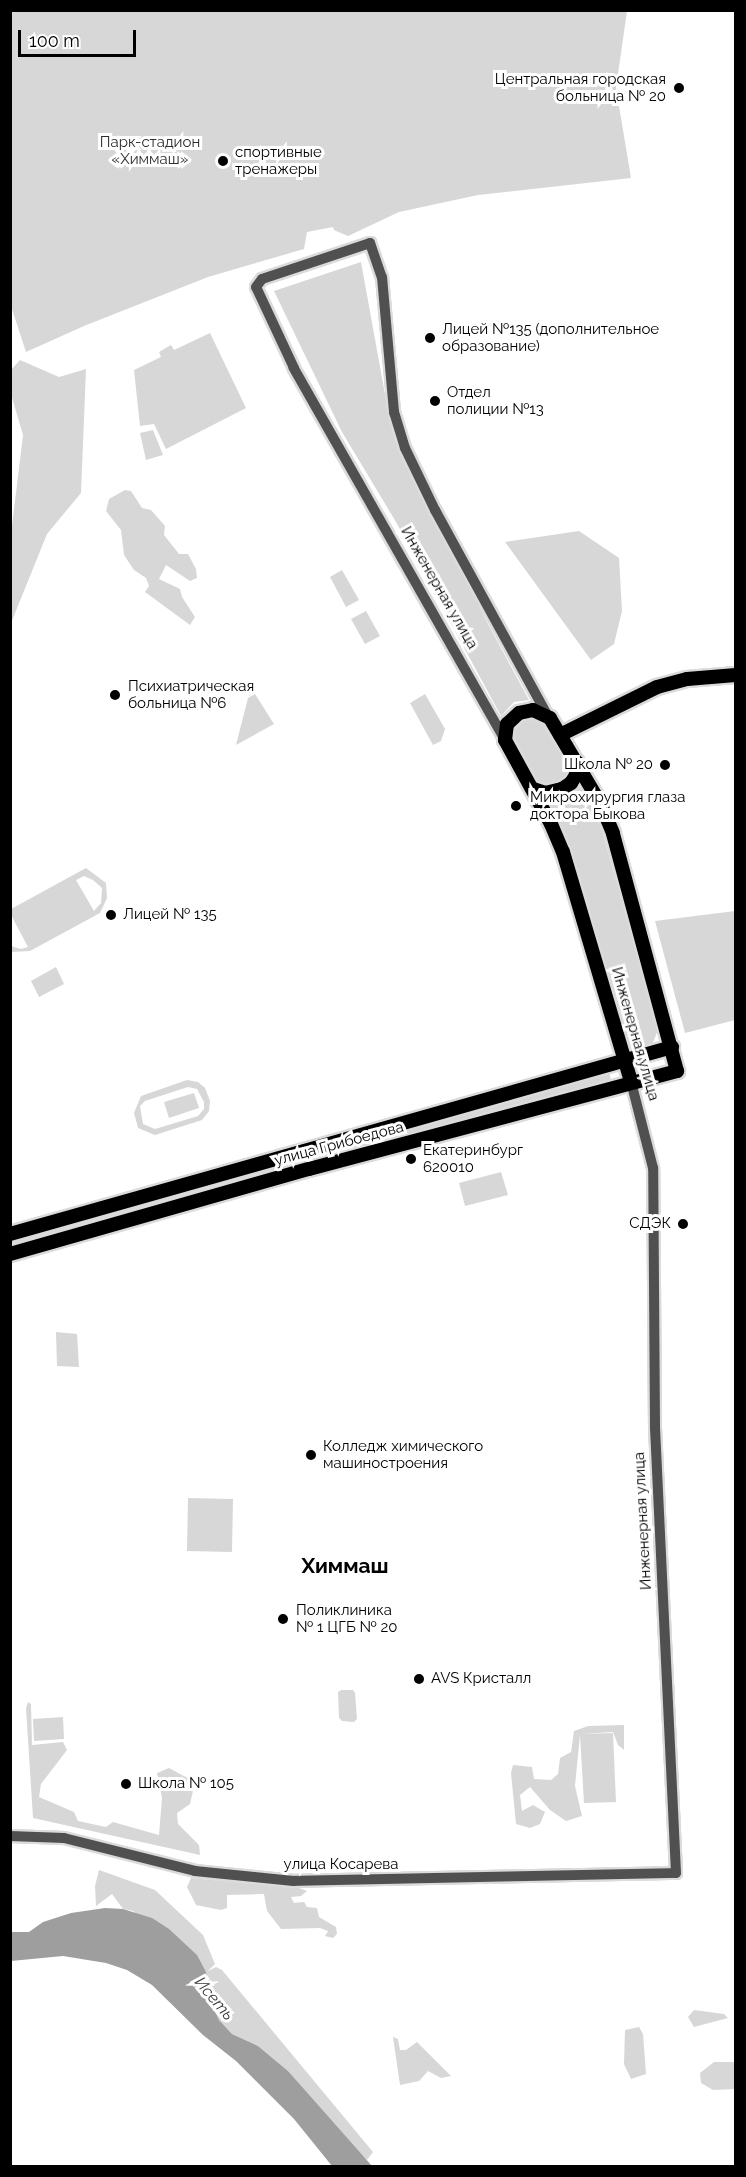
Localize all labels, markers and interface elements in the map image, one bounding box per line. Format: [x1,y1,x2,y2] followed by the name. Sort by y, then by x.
[21,18,140,56] scale bar
[29,30,80,51] text: 100 m
[495,70,666,105] place label: Центральная городская больница № 20
[670,79,688,97] marker: Центральная городская больница № 20
[100,133,200,168] park label: Парк-стадион «Химмаш»
[235,143,322,178] place label: спортивные тренажеры
[216,154,230,168] marker: спортивные тренажеры
[442,320,659,355] place label: Лицей №135 (дополнительное образование)
[423,331,437,345] marker: Лицей №135 (дополнительное образование)
[447,383,544,418] place label: Отдел полиции №13
[428,394,442,408] marker: Отдел полиции №13
[397,524,481,652] street label: Инженерная улица
[128,677,254,712] place label: Психиатрическая больница №6
[106,686,124,704] marker: Психиатрическая больница №6
[564,756,653,774] place label: Школа № 20
[658,758,672,772] marker: Школа № 20
[530,788,685,823] place label: Микрохирургия глаза доктора Быкова
[507,797,525,815] marker: Микрохирургия глаза доктора Быкова
[123,906,217,924] place label: Лицей № 135
[104,908,118,922] marker: Лицей № 135
[607,965,663,1103] street label: Инженерная улица
[273,1118,405,1170] street label: улица Грибоедова
[423,1141,523,1176] place label: Екатеринбург 620010
[404,1152,418,1166] marker: Екатеринбург 620010
[629,1215,671,1233] place label: СДЭК
[676,1217,690,1231] marker: СДЭК
[323,1437,483,1472] place label: Колледж химического машиностроения
[304,1448,318,1462] marker: Колледж химического машиностроения
[630,1451,656,1591] street label: Инженерная улица
[301,1553,389,1579] district label: Химмаш
[296,1601,397,1636] place label: Поликлиника № 1 ЦГБ № 20
[274,1610,292,1628] marker: Поликлиника № 1 ЦГБ № 20
[431,1670,531,1688] place label: AVS Кристалл
[412,1672,426,1686] marker: AVS Кристалл
[138,1775,234,1793] place label: Школа № 105
[119,1777,133,1791] marker: Школа № 105
[284,1856,398,1874] street label: улица Косарева
[190,1973,238,2025] water label: Исеть

